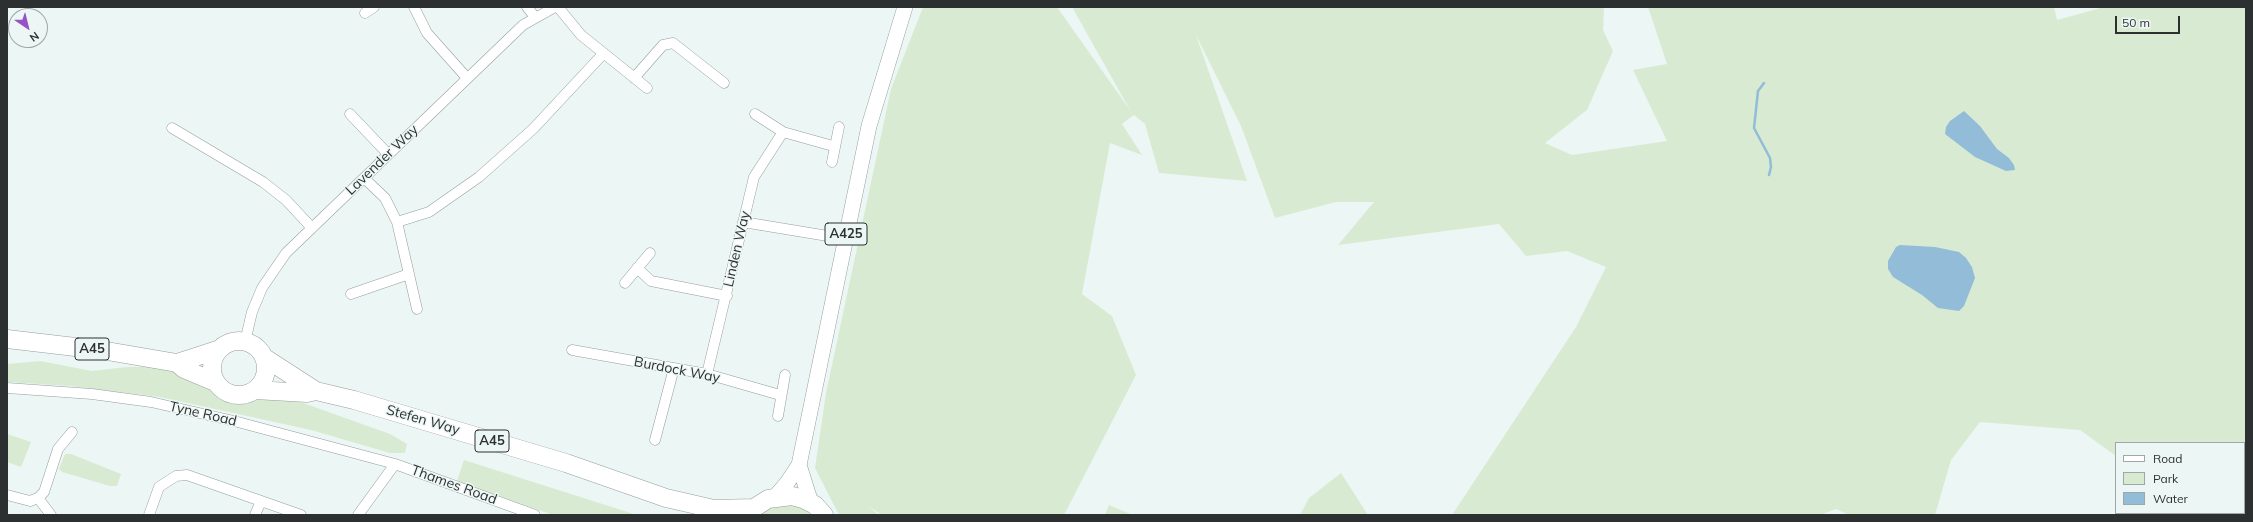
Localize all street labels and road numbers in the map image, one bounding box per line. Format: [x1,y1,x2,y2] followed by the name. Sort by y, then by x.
[342,121,422,199] street label: Lavender Way
[720,209,754,289] street label: Linden Way
[825,223,867,245] road number: A425
[75,338,109,360] road number: A45
[633,353,721,387] street label: Burdock Way
[168,398,238,430] street label: Tyne Road
[384,401,462,439] street label: Stefen Way
[475,430,509,452] road number: A45
[409,462,499,508] street label: Thames Road

